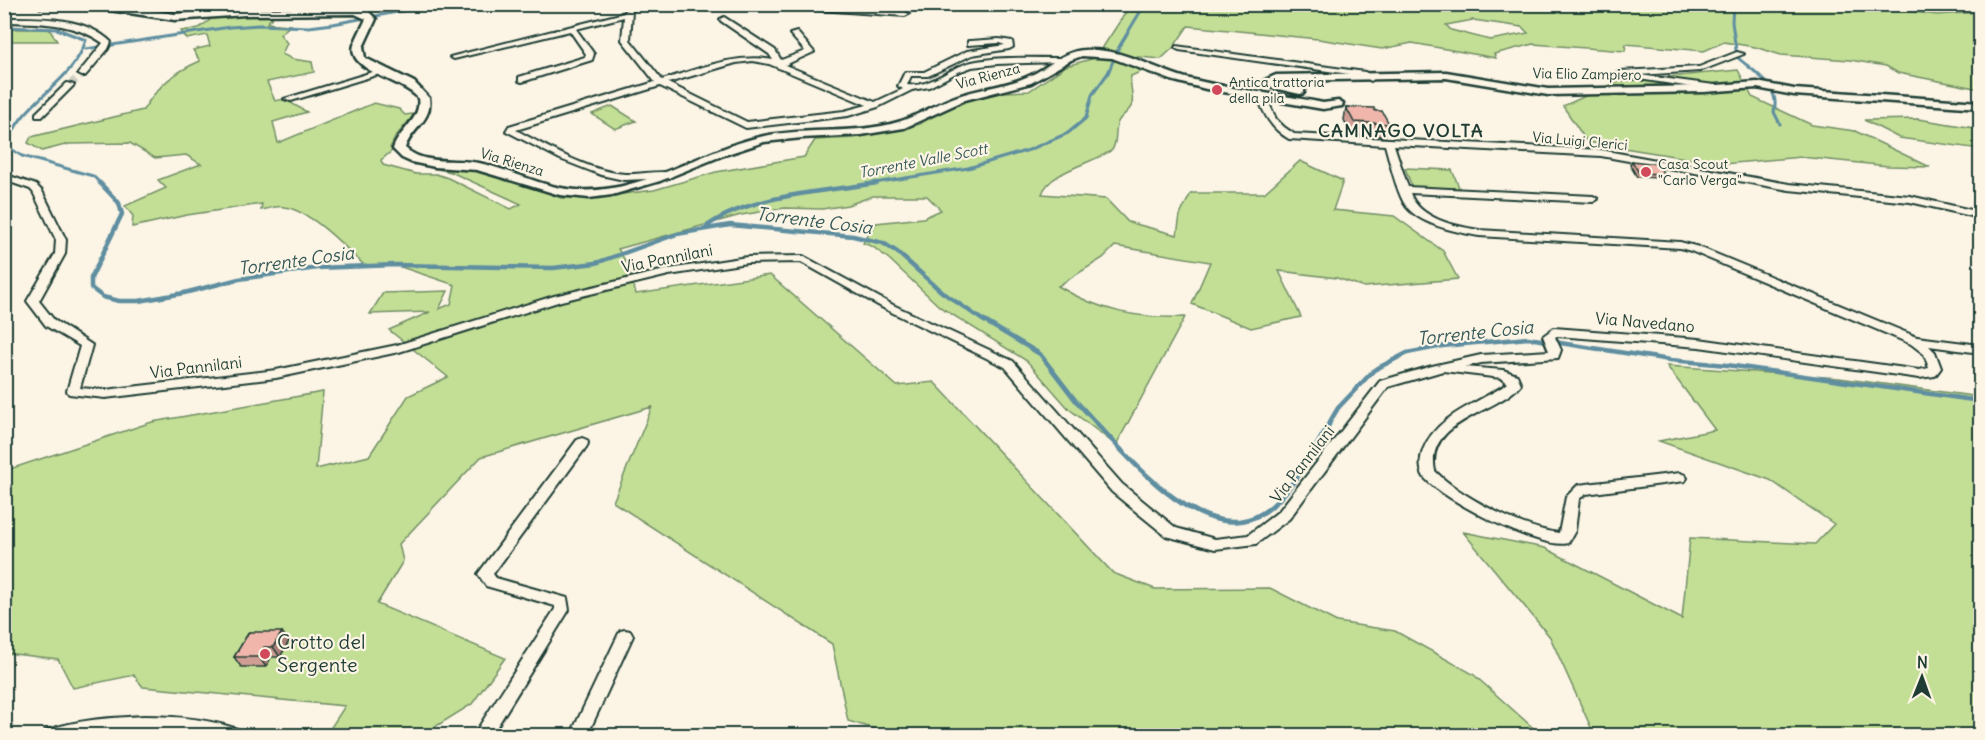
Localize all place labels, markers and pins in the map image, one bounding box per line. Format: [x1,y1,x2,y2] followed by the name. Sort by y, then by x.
[1229,73,1325,107] place label: Antica trattoria della pila
[1210,83,1224,97] marker: Antica trattoria della pila
[1658,155,1742,189] place label: Casa Scout "Carlo Verga"
[1639,165,1653,179] marker: Casa Scout "Carlo Verga"
[277,629,366,677] place label: Crotto del Sergente
[258,647,272,661] marker: Crotto del Sergente

